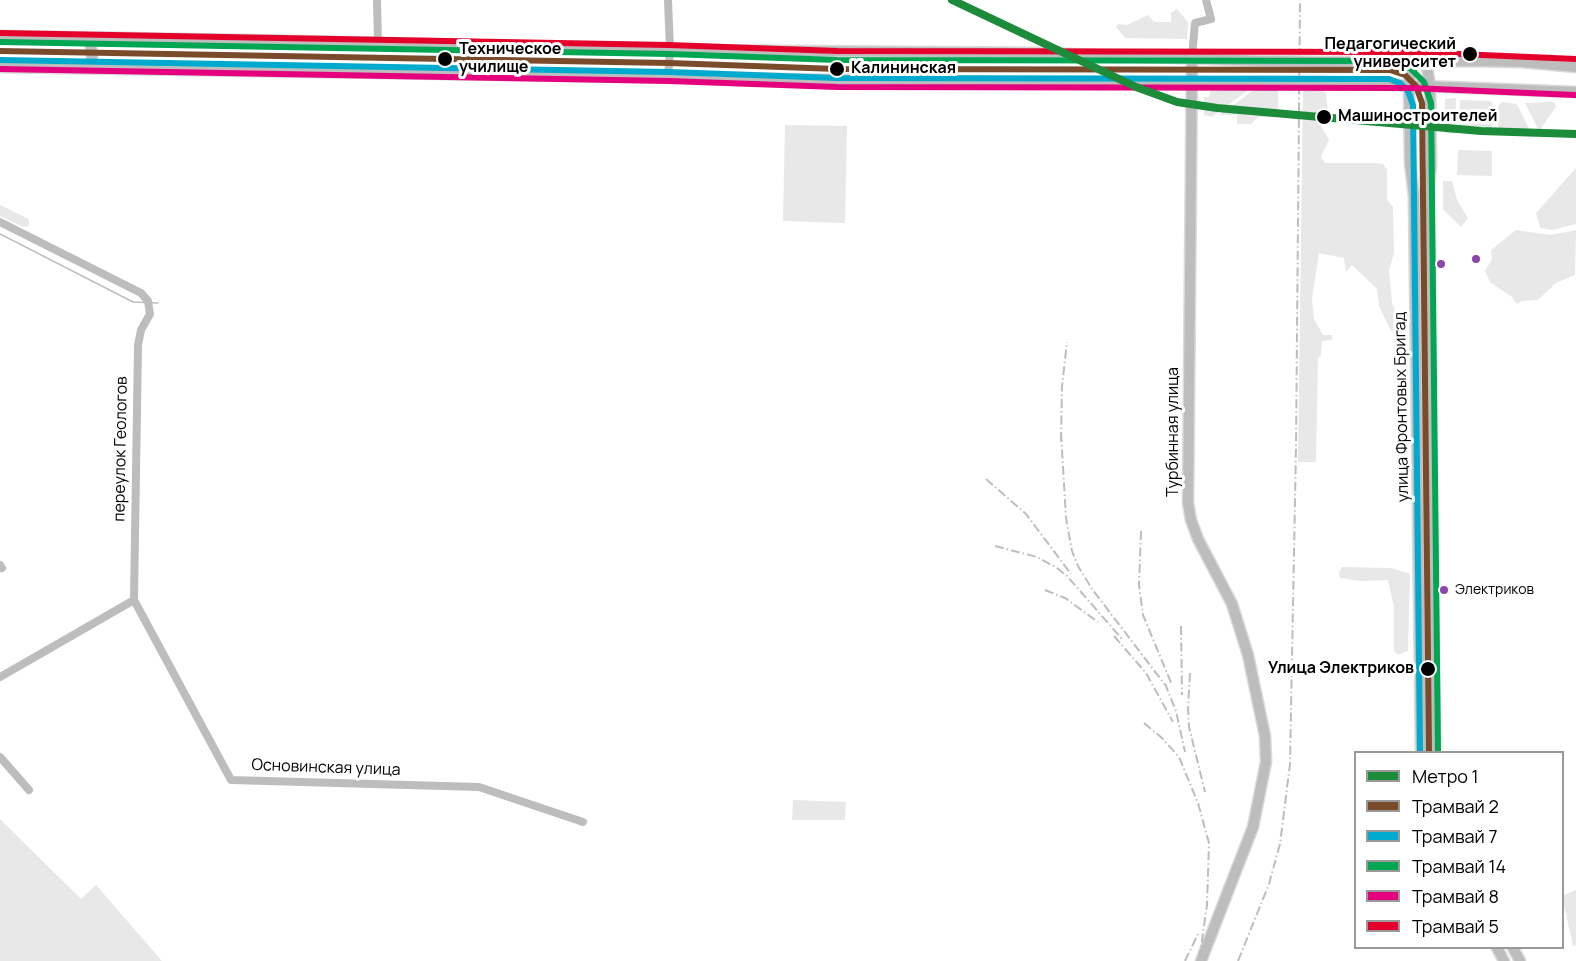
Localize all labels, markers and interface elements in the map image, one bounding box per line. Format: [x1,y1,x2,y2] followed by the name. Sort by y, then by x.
[1325,35,1456,73] place label: Педагогический университет
[459,40,561,78] place label: Техническое училище
[1461,45,1479,63] marker: Педагогический университет
[436,50,454,68] marker: Техническое училище
[851,59,956,79] place label: Калининская
[828,60,846,78] marker: Калининская
[1338,107,1497,127] place label: Машиностроителей
[1315,108,1333,126] marker: Машиностроителей
[1470,253,1482,265] unlabelled marker
[1435,258,1447,270] unlabelled marker
[1391,312,1413,502] street label: улица Фронтовых Бригад
[1164,367,1184,497] street label: Турбинная улица
[110,376,132,522] street label: переулок Геологов
[1455,582,1534,598] place label: Электриков
[1438,584,1450,596] marker: Электриков
[1268,659,1414,679] place label: Улица Электриков
[1419,660,1437,678] marker: Улица Электриков
[1354,751,1564,949] legend
[251,756,401,780] street label: Основинская улица
[1412,764,1479,788] text: Метро 1
[1412,794,1499,818] text: Трамвай 2
[1412,824,1497,848] text: Трамвай 7
[1412,854,1506,878] text: Трамвай 14
[1412,884,1499,908] text: Трамвай 8
[1412,914,1499,938] text: Трамвай 5

